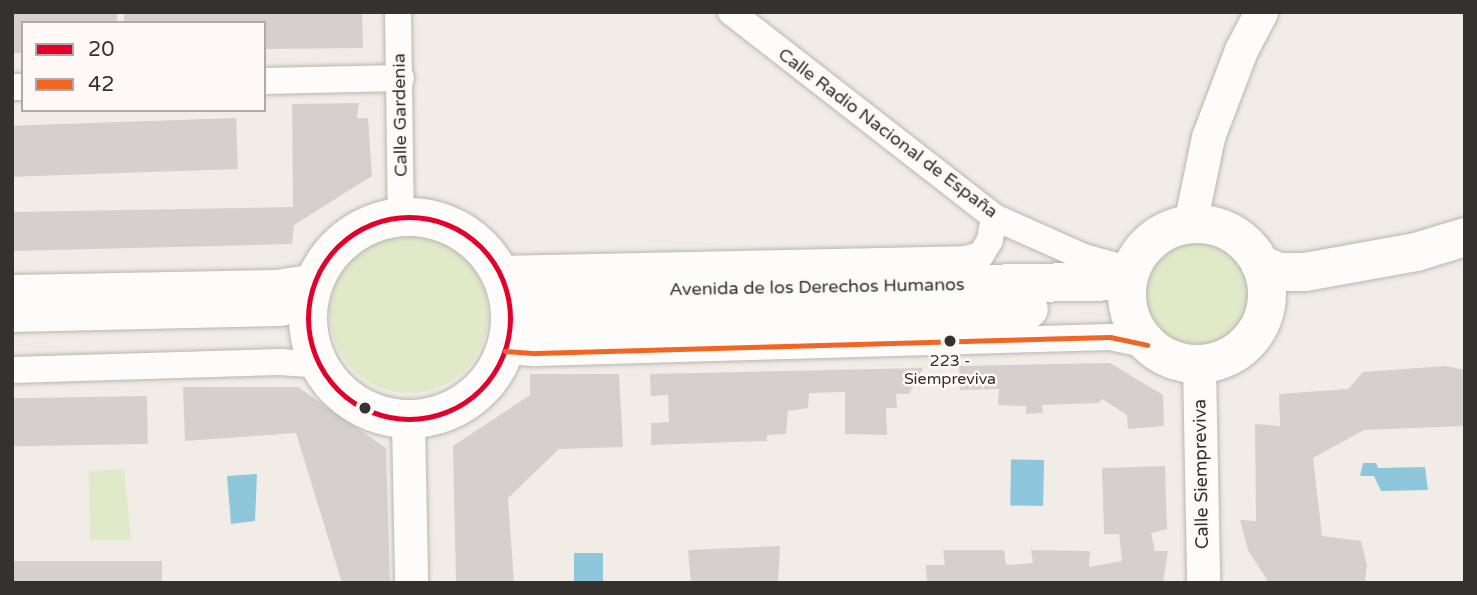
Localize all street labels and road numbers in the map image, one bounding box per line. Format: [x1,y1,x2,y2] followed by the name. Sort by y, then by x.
[774,43,1002,223] street label: Calle Radio Nacional de España
[388,53,412,177] street label: Calle Gardenia
[669,274,965,300] street label: Avenida de los Derechos Humanos
[1189,399,1213,549] street label: Calle Siempreviva

